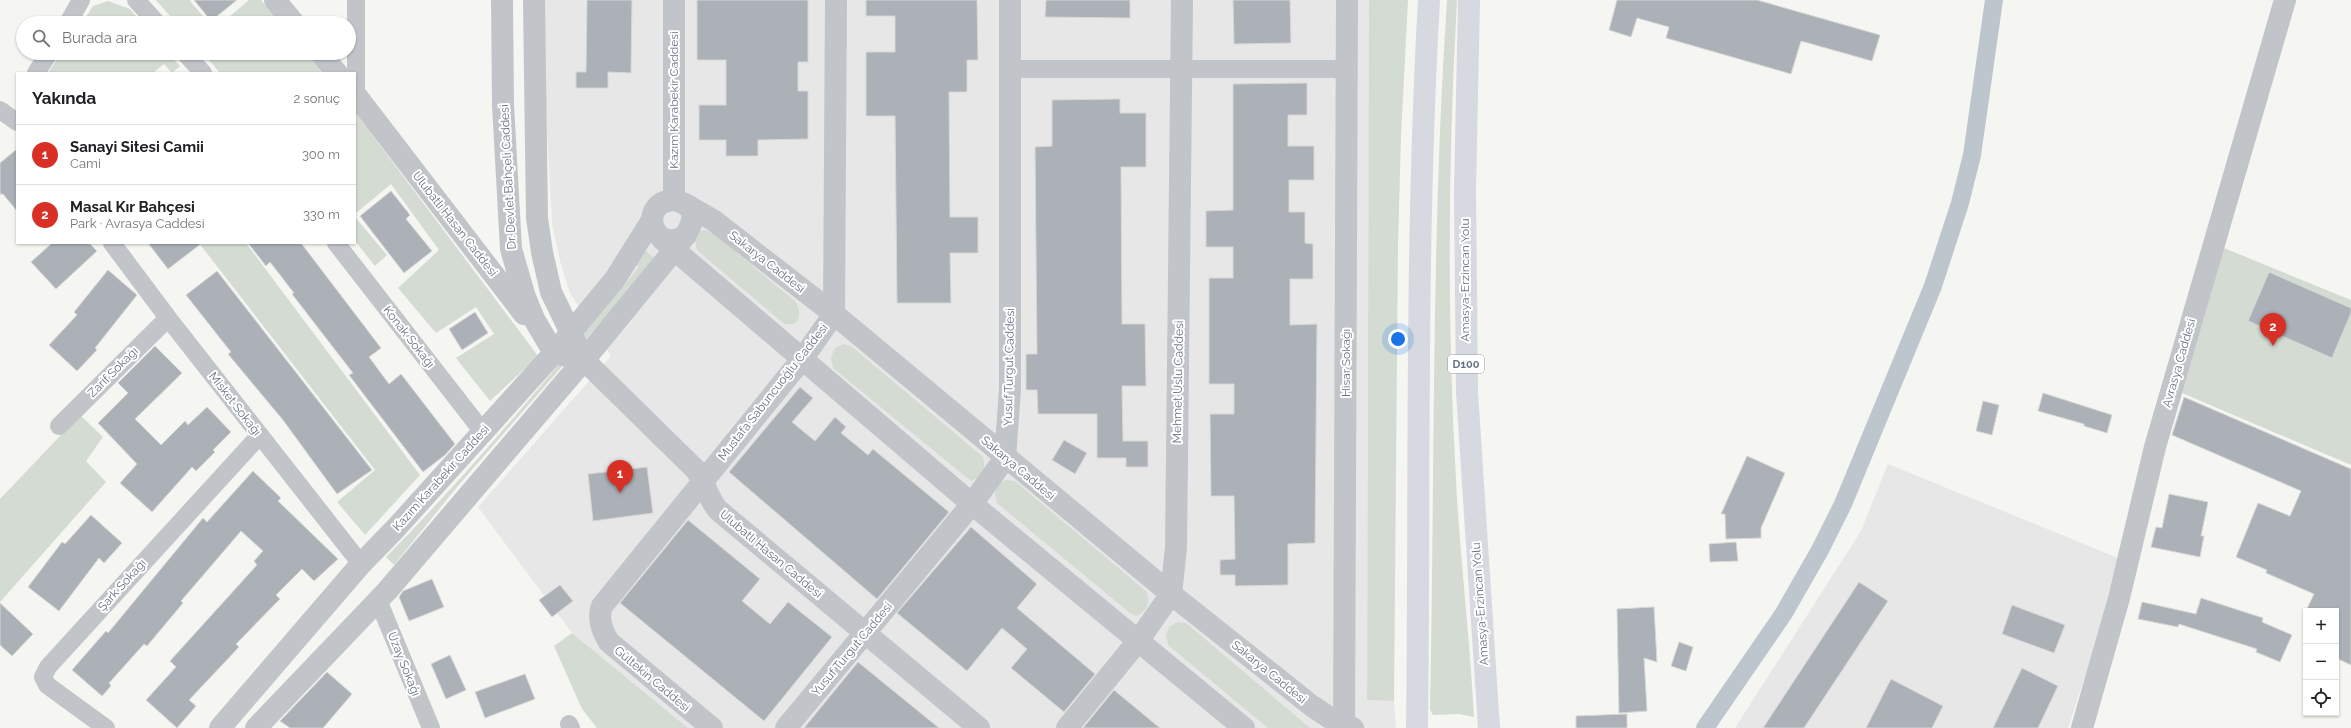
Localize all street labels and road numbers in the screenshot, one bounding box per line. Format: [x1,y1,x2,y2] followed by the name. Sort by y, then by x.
[667,31,681,169] street label: Kazım Karabekir Caddesi
[497,104,519,250] street label: Dr. Devlet Bahçeli Caddesi
[410,169,500,279] street label: Ulubatlı Hasan Caddesi
[1458,218,1472,342] street label: Amasya-Erzincan Yolu
[726,228,808,296] street label: Sakarya Caddesi
[380,303,438,371] street label: Konak Sokağı
[1001,308,1017,426] street label: Yusuf Turgut Caddesi
[2160,317,2198,409] street label: Avrasya Caddesi
[1170,320,1186,444] street label: Mehmet Uslu Caddesi
[715,321,831,463] street label: Mustafa Sabuncuoğlu Caddesi
[1339,329,1353,397] street label: Hisar Sokağı
[85,344,141,400] street label: Zarif Sokağı
[1448,355,1484,373] road number: D100
[206,370,264,438] street label: Misket Sokağı
[390,422,492,534] street label: Kazım Karabekir Caddesi
[978,433,1058,503] street label: Sakarya Caddesi
[717,507,825,601] street label: Ulubatlı Hasan Caddesi
[1469,542,1491,666] street label: Amasya-Erzincan Yolu
[95,556,149,614] street label: Şark Sokağı
[809,599,895,699] street label: Yusuf Turgut Caddesi
[385,630,423,698] street label: Uzay Sokağı
[1229,638,1309,706] street label: Sakarya Caddesi
[611,643,693,715] street label: Gültekin Caddesi

